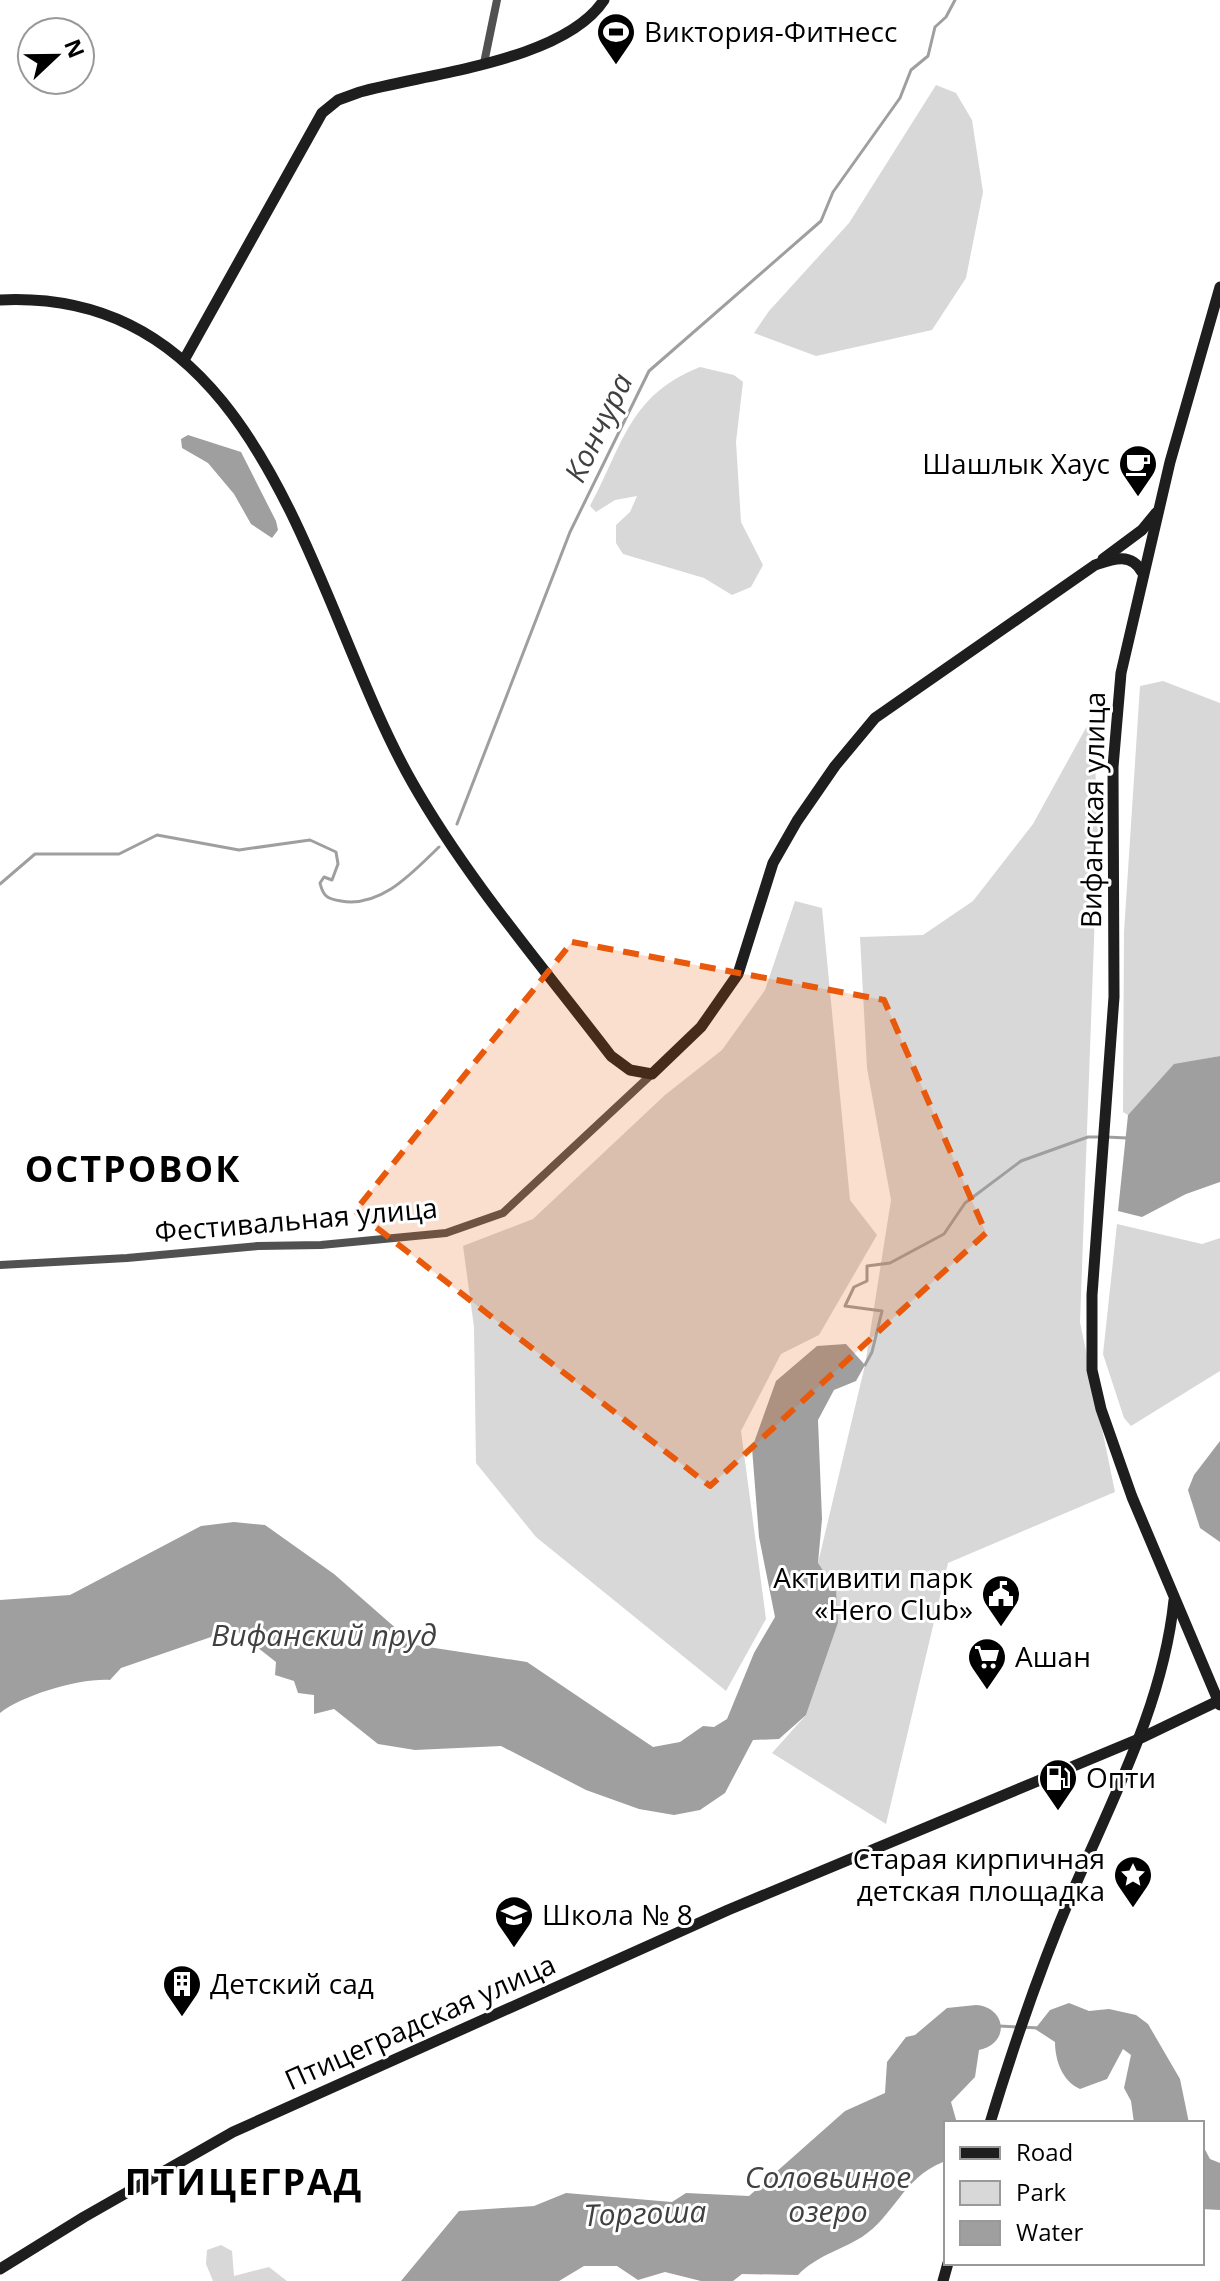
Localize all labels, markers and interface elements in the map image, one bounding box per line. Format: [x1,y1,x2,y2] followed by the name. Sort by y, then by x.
[595,11,637,66] sports icon: Виктория-Фитнесс
[644,12,897,50] place label: Виктория-Фитнесс
[16,16,96,96] north arrow
[58,34,93,62] text: N
[554,366,642,489] water label: Кончура
[1117,443,1159,498] cafe icon: Шашлык Хаус
[922,444,1110,482] place label: Шашлык Хаус
[1071,691,1113,928] street label: Вифанская улица
[25,1144,241,1193] district label: ОСТРОВОК
[153,1188,439,1250] street label: Фестивальная улица
[773,1558,974,1628] place label: Активити парк «Hero Club»
[980,1573,1022,1628] public building icon: Активити парк «Hero Club»
[211,1614,437,1655] water label: Вифанский пруд
[966,1636,1008,1691] supermarket icon: Ашан
[1015,1637,1091,1675] place label: Ашан
[1037,1757,1079,1812] fuel station icon: Опти
[1086,1758,1156,1796] place label: Опти
[853,1839,1105,1909] place label: Старая кирпичная детская площадка
[1112,1854,1154,1909] place icon: Старая кирпичная детская площадка
[493,1894,535,1949] school or university icon: Школа № 8
[542,1895,693,1933] place label: Школа № 8
[278,1944,561,2098] street label: Птицеградская улица
[161,1963,203,2018] building icon: Детский сад
[210,1964,374,2002] place label: Детский сад
[944,2121,1204,2265] legend
[1016,2135,1073,2168] text: Road
[745,2156,911,2231] water label: Соловьиное озеро
[125,2157,363,2206] district label: ПТИЦЕГРАД
[1016,2175,1067,2208] text: Park
[583,2190,707,2235] water label: Торгоша
[1016,2215,1084,2248] text: Water

